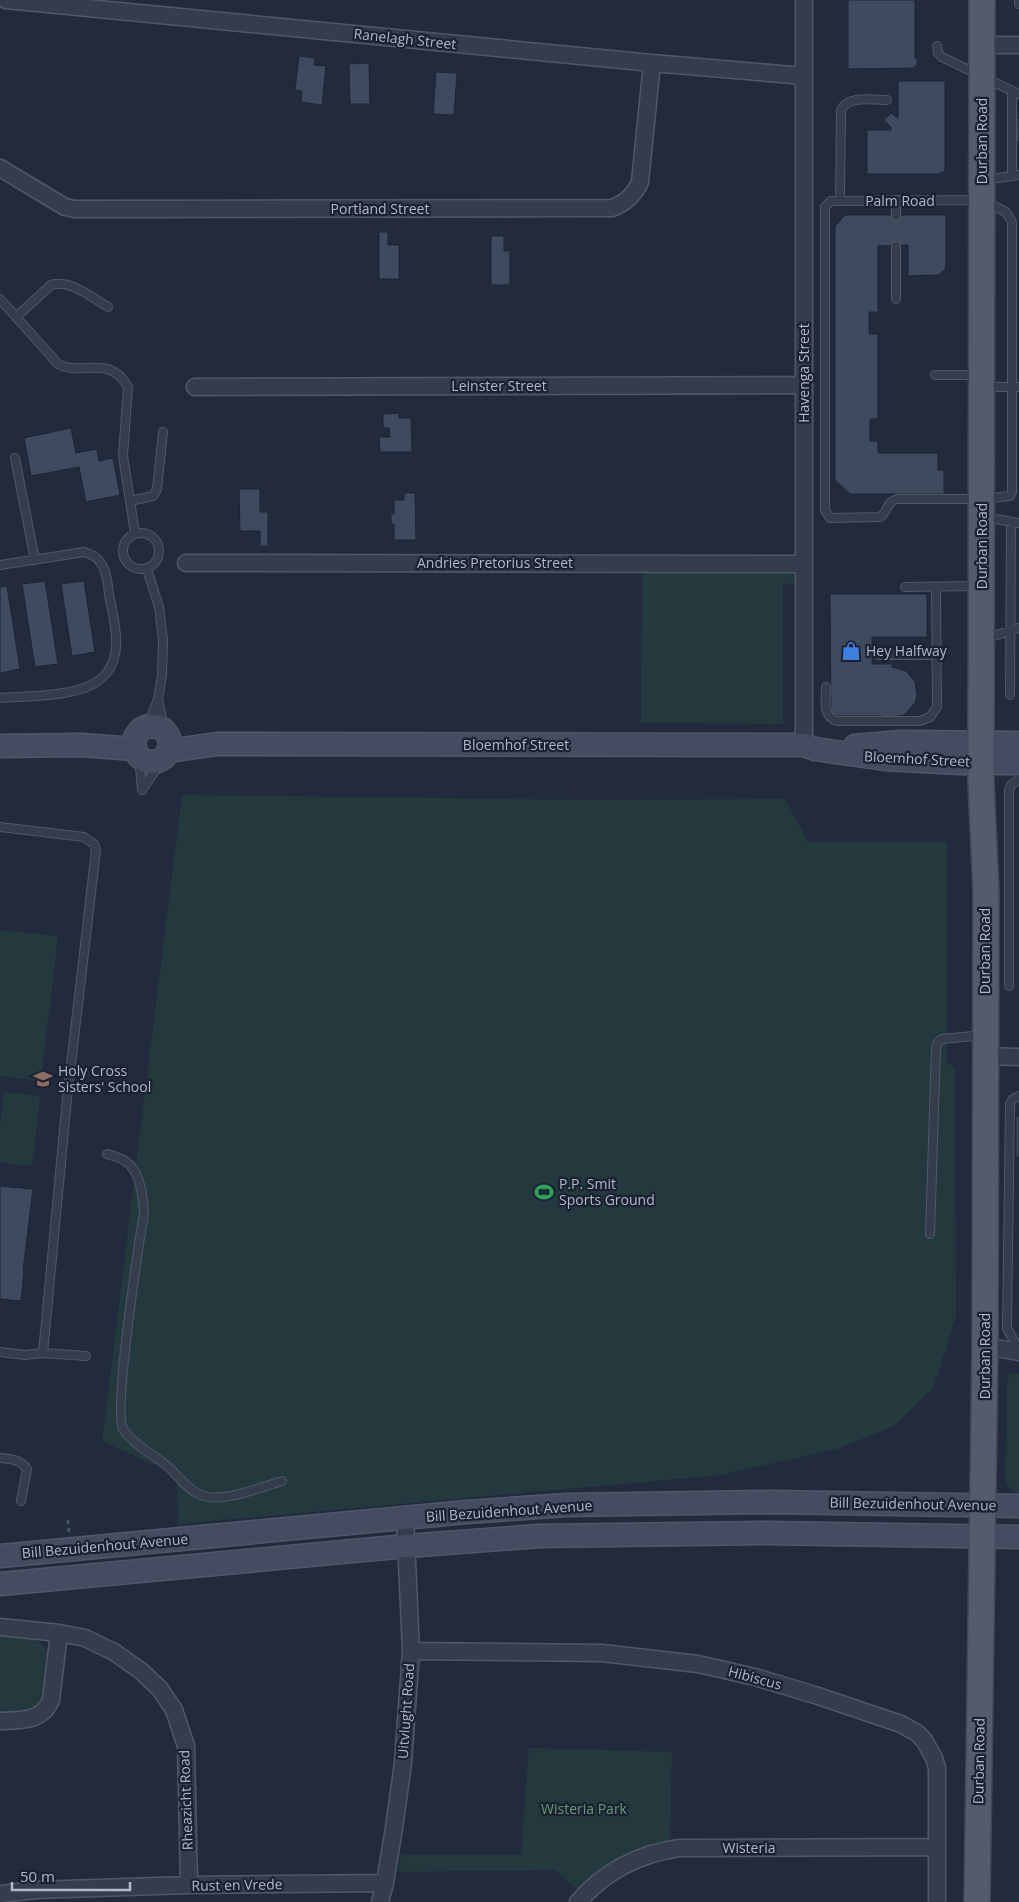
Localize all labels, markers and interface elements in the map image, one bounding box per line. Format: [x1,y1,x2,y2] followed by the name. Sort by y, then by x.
[353,24,457,53] street label: Ranelagh Street
[972,98,991,184] street label: Durban Road
[865,191,935,210] street label: Palm Road
[331,199,429,218] street label: Portland Street
[794,323,813,423] street label: Havenga Street
[451,376,547,395] street label: Leinster Street
[972,503,991,589] street label: Durban Road
[417,553,573,572] street label: Andries Pretorius Street
[840,640,862,662] shop icon: Hey Halfway
[866,641,948,660] place label: Hey Halfway
[463,735,569,754] street label: Bloemhof Street
[863,746,971,771] street label: Bloemhof Street
[975,908,994,994] street label: Durban Road
[58,1061,151,1096] place label: Holy Cross Sisters' School
[32,1068,54,1090] school or university icon: Holy Cross Sisters' School
[559,1174,655,1209] place label: P.P. Smit Sports Ground
[533,1181,555,1203] sports icon: P.P. Smit Sports Ground
[975,1313,994,1399] street label: Durban Road
[829,1493,997,1514] street label: Bill Bezuidenhout Avenue
[425,1495,593,1526] street label: Bill Bezuidenhout Avenue
[21,1529,189,1562] street label: Bill Bezuidenhout Avenue
[726,1661,784,1694] street label: Hibiscus
[393,1662,418,1760] street label: Uitvlught Road
[968,1718,989,1804] street label: Durban Road
[174,1750,197,1850] street label: Rheazicht Road
[541,1799,628,1818] park label: Wisteria Park
[722,1838,776,1857] street label: Wisteria
[12,1860,130,1892] scale bar
[20,1866,55,1886] text: 50 m
[191,1874,283,1895] street label: Rust en Vrede

